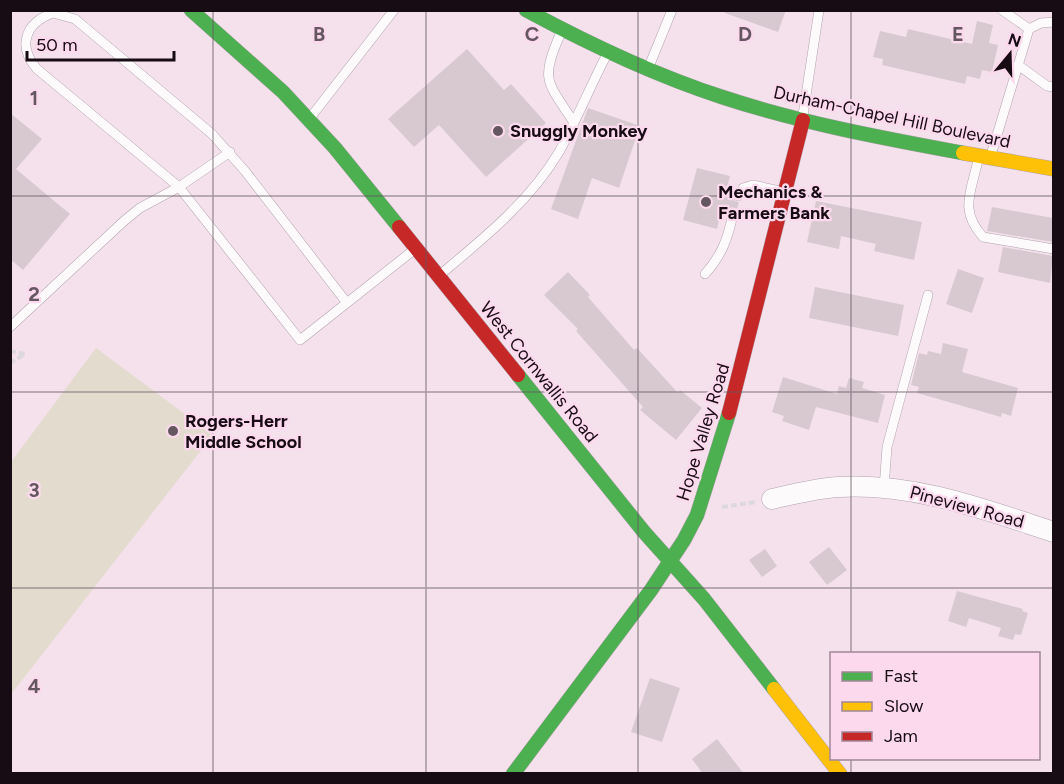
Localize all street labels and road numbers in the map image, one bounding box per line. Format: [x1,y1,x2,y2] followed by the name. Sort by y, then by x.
[772,81,1012,153] street label: Durham-Chapel Hill Boulevard
[475,297,603,447] street label: West Cornwallis Road
[672,361,734,503] street label: Hope Valley Road
[907,481,1027,533] street label: Pineview Road

